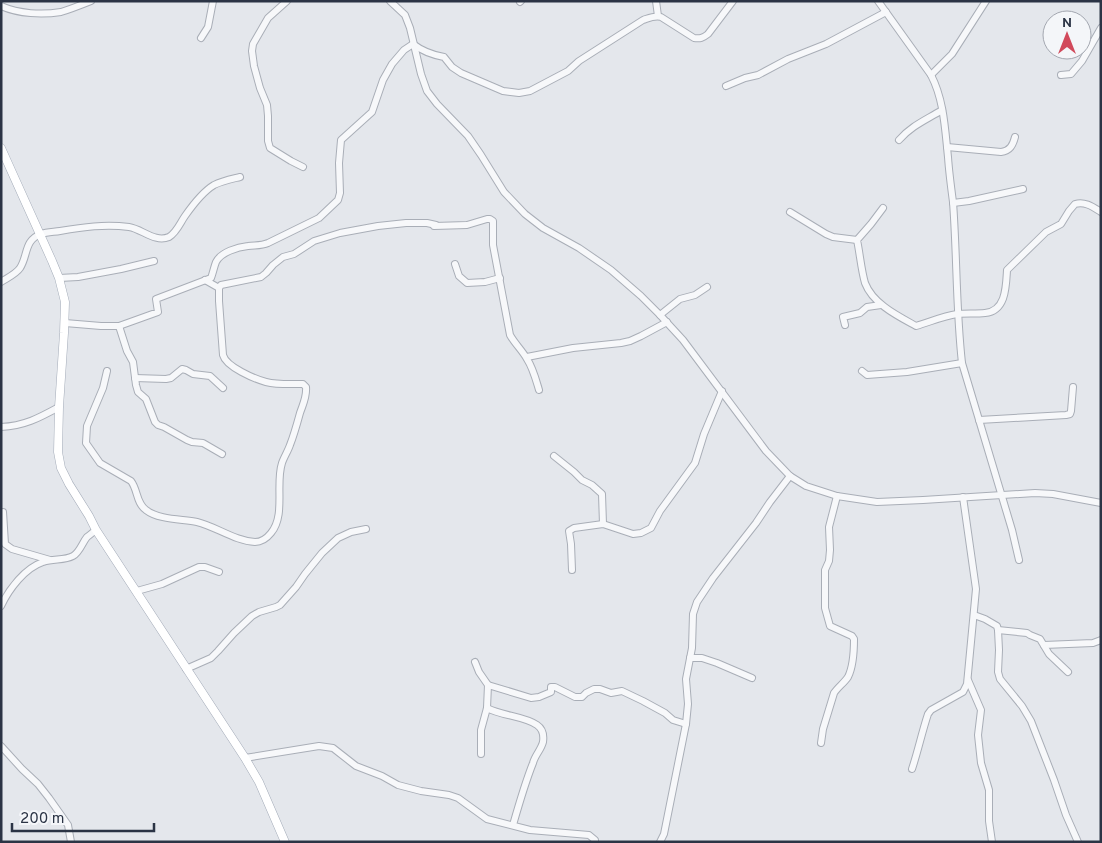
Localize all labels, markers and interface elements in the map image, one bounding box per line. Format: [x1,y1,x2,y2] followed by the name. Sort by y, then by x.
[1042,10,1092,60] north arrow
[1062,15,1072,32] text: N
[12,800,155,832] scale bar
[20,810,65,829] text: 200 m

